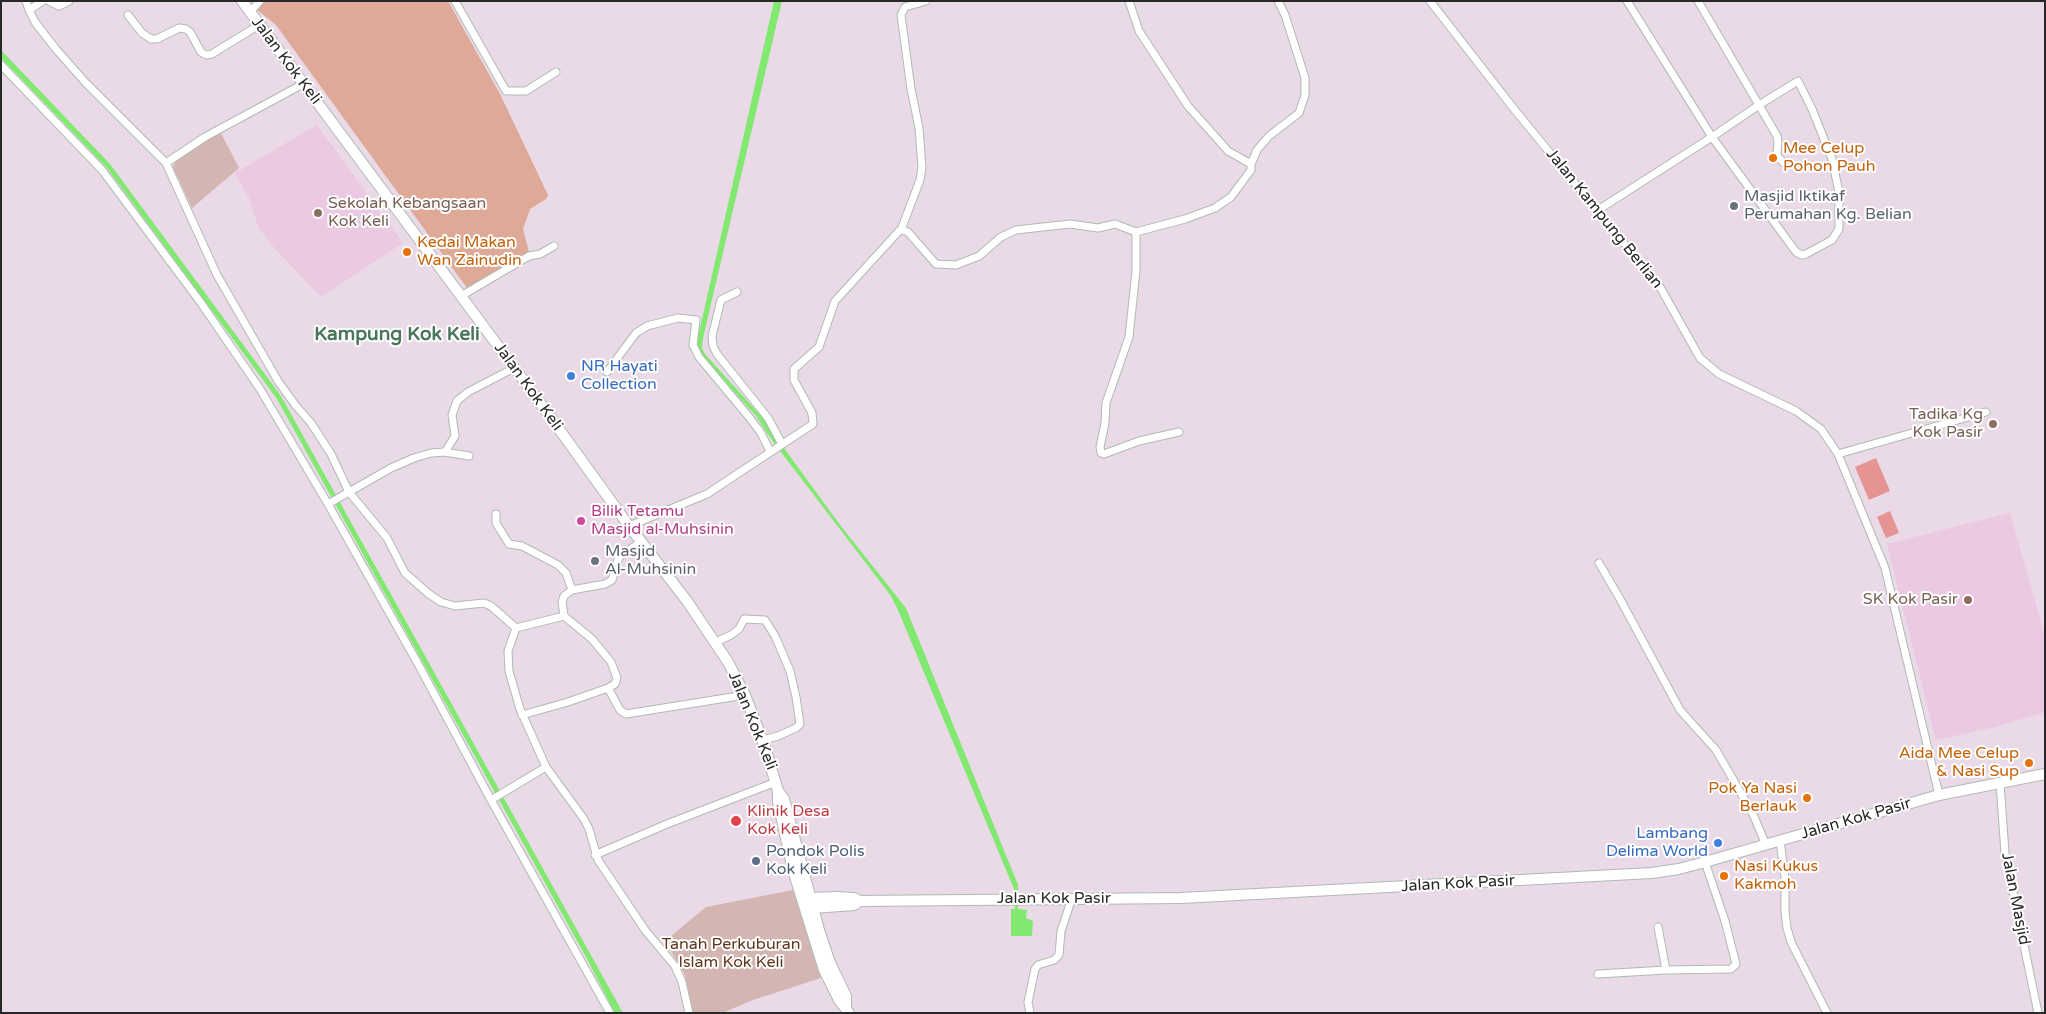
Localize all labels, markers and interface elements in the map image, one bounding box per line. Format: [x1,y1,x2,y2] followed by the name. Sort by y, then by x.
[247,14,325,108] street label: Jalan Kok Keli
[1783,139,1875,177] place label: Mee Celup Pohon Pauh
[1542,145,1666,293] street label: Jalan Kampung Berlian
[1767,152,1779,164] marker: Mee Celup Pohon Pauh
[1744,187,1912,225] place label: Masjid Iktikaf Perumahan Kg. Belian
[328,194,486,232] place label: Sekolah Kebangsaan Kok Keli
[1728,200,1740,212] marker: Masjid Iktikaf Perumahan Kg. Belian
[312,207,324,219] marker: Sekolah Kebangsaan Kok Keli
[417,233,522,271] place label: Kedai Makan Wan Zainudin
[401,246,413,258] marker: Kedai Makan Wan Zainudin
[314,324,480,346] district label: Kampung Kok Keli
[490,339,566,435] street label: Jalan Kok Keli
[581,357,658,395] place label: NR Hayati Collection
[565,370,577,382] marker: NR Hayati Collection
[1909,405,1983,443] place label: Tadika Kg Kok Pasir
[1987,418,1999,430] marker: Tadika Kg Kok Pasir
[591,502,734,540] place label: Bilik Tetamu Masjid al-Muhsinin
[575,515,587,527] marker: Bilik Tetamu Masjid al-Muhsinin
[605,542,696,580] place label: Masjid Al-Muhsinin
[589,555,601,567] marker: Masjid Al-Muhsinin
[1863,590,1958,610] place label: SK Kok Pasir
[1962,594,1974,606] marker: SK Kok Pasir
[724,669,780,773] street label: Jalan Kok Keli
[1899,744,2019,782] place label: Aida Mee Celup & Nasi Sup
[2023,757,2035,769] marker: Aida Mee Celup & Nasi Sup
[1708,779,1797,817] place label: Pok Ya Nasi Berlauk
[1801,792,1813,804] marker: Pok Ya Nasi Berlauk
[1799,794,1913,844] street label: Jalan Kok Pasir
[747,802,830,840] place label: Klinik Desa Kok Keli
[729,814,743,828] marker: Klinik Desa Kok Keli
[1606,824,1708,862] place label: Lambang Delima World
[1712,837,1724,849] marker: Lambang Delima World
[766,842,865,880] place label: Pondok Polis Kok Keli
[1997,851,2033,947] street label: Jalan Masjid
[750,855,762,867] marker: Pondok Polis Kok Keli
[1734,857,1818,895] place label: Nasi Kukus Kakmoh
[1718,870,1730,882] marker: Nasi Kukus Kakmoh
[1401,871,1515,897] street label: Jalan Kok Pasir
[997,889,1111,909] street label: Jalan Kok Pasir
[662,935,800,973] park label: Tanah Perkuburan Islam Kok Keli

